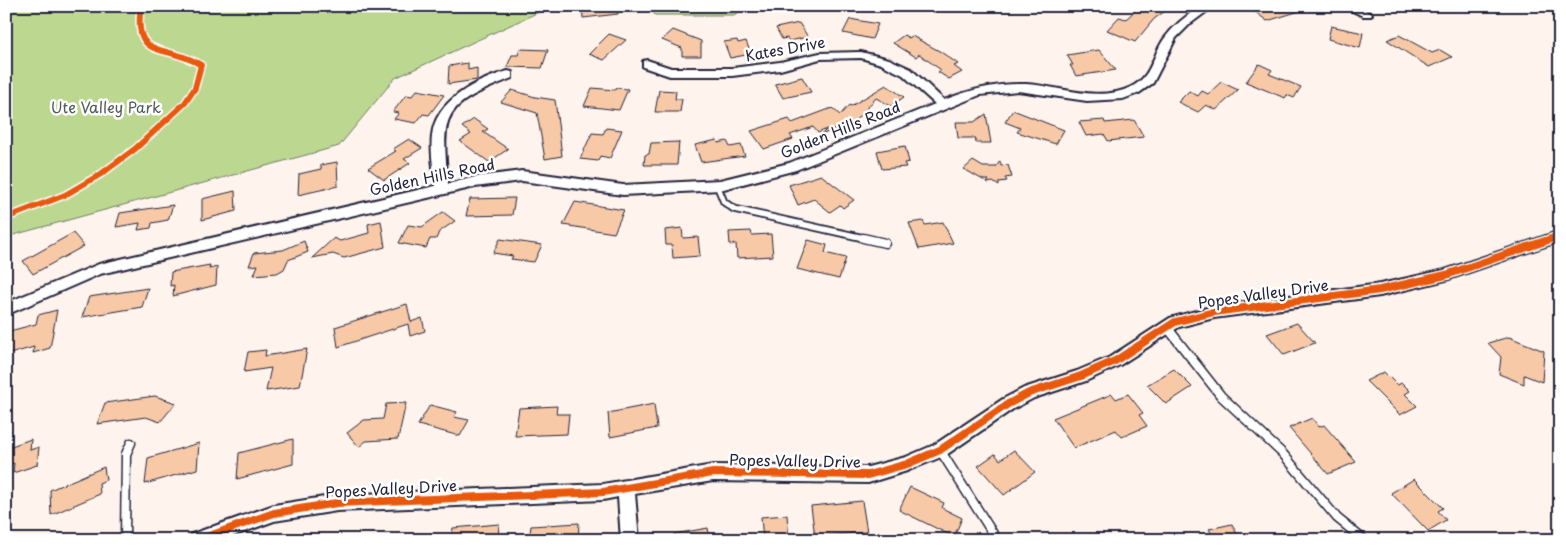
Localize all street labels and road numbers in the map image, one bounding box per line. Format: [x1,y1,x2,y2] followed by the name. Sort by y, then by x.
[743,30,827,66] street label: Kates Drive
[777,94,903,164] street label: Golden Hills Road
[367,151,497,201] street label: Golden Hills Road
[1196,272,1330,314] street label: Popes Valley Drive
[729,447,861,473] street label: Popes Valley Drive
[325,473,457,503] street label: Popes Valley Drive

